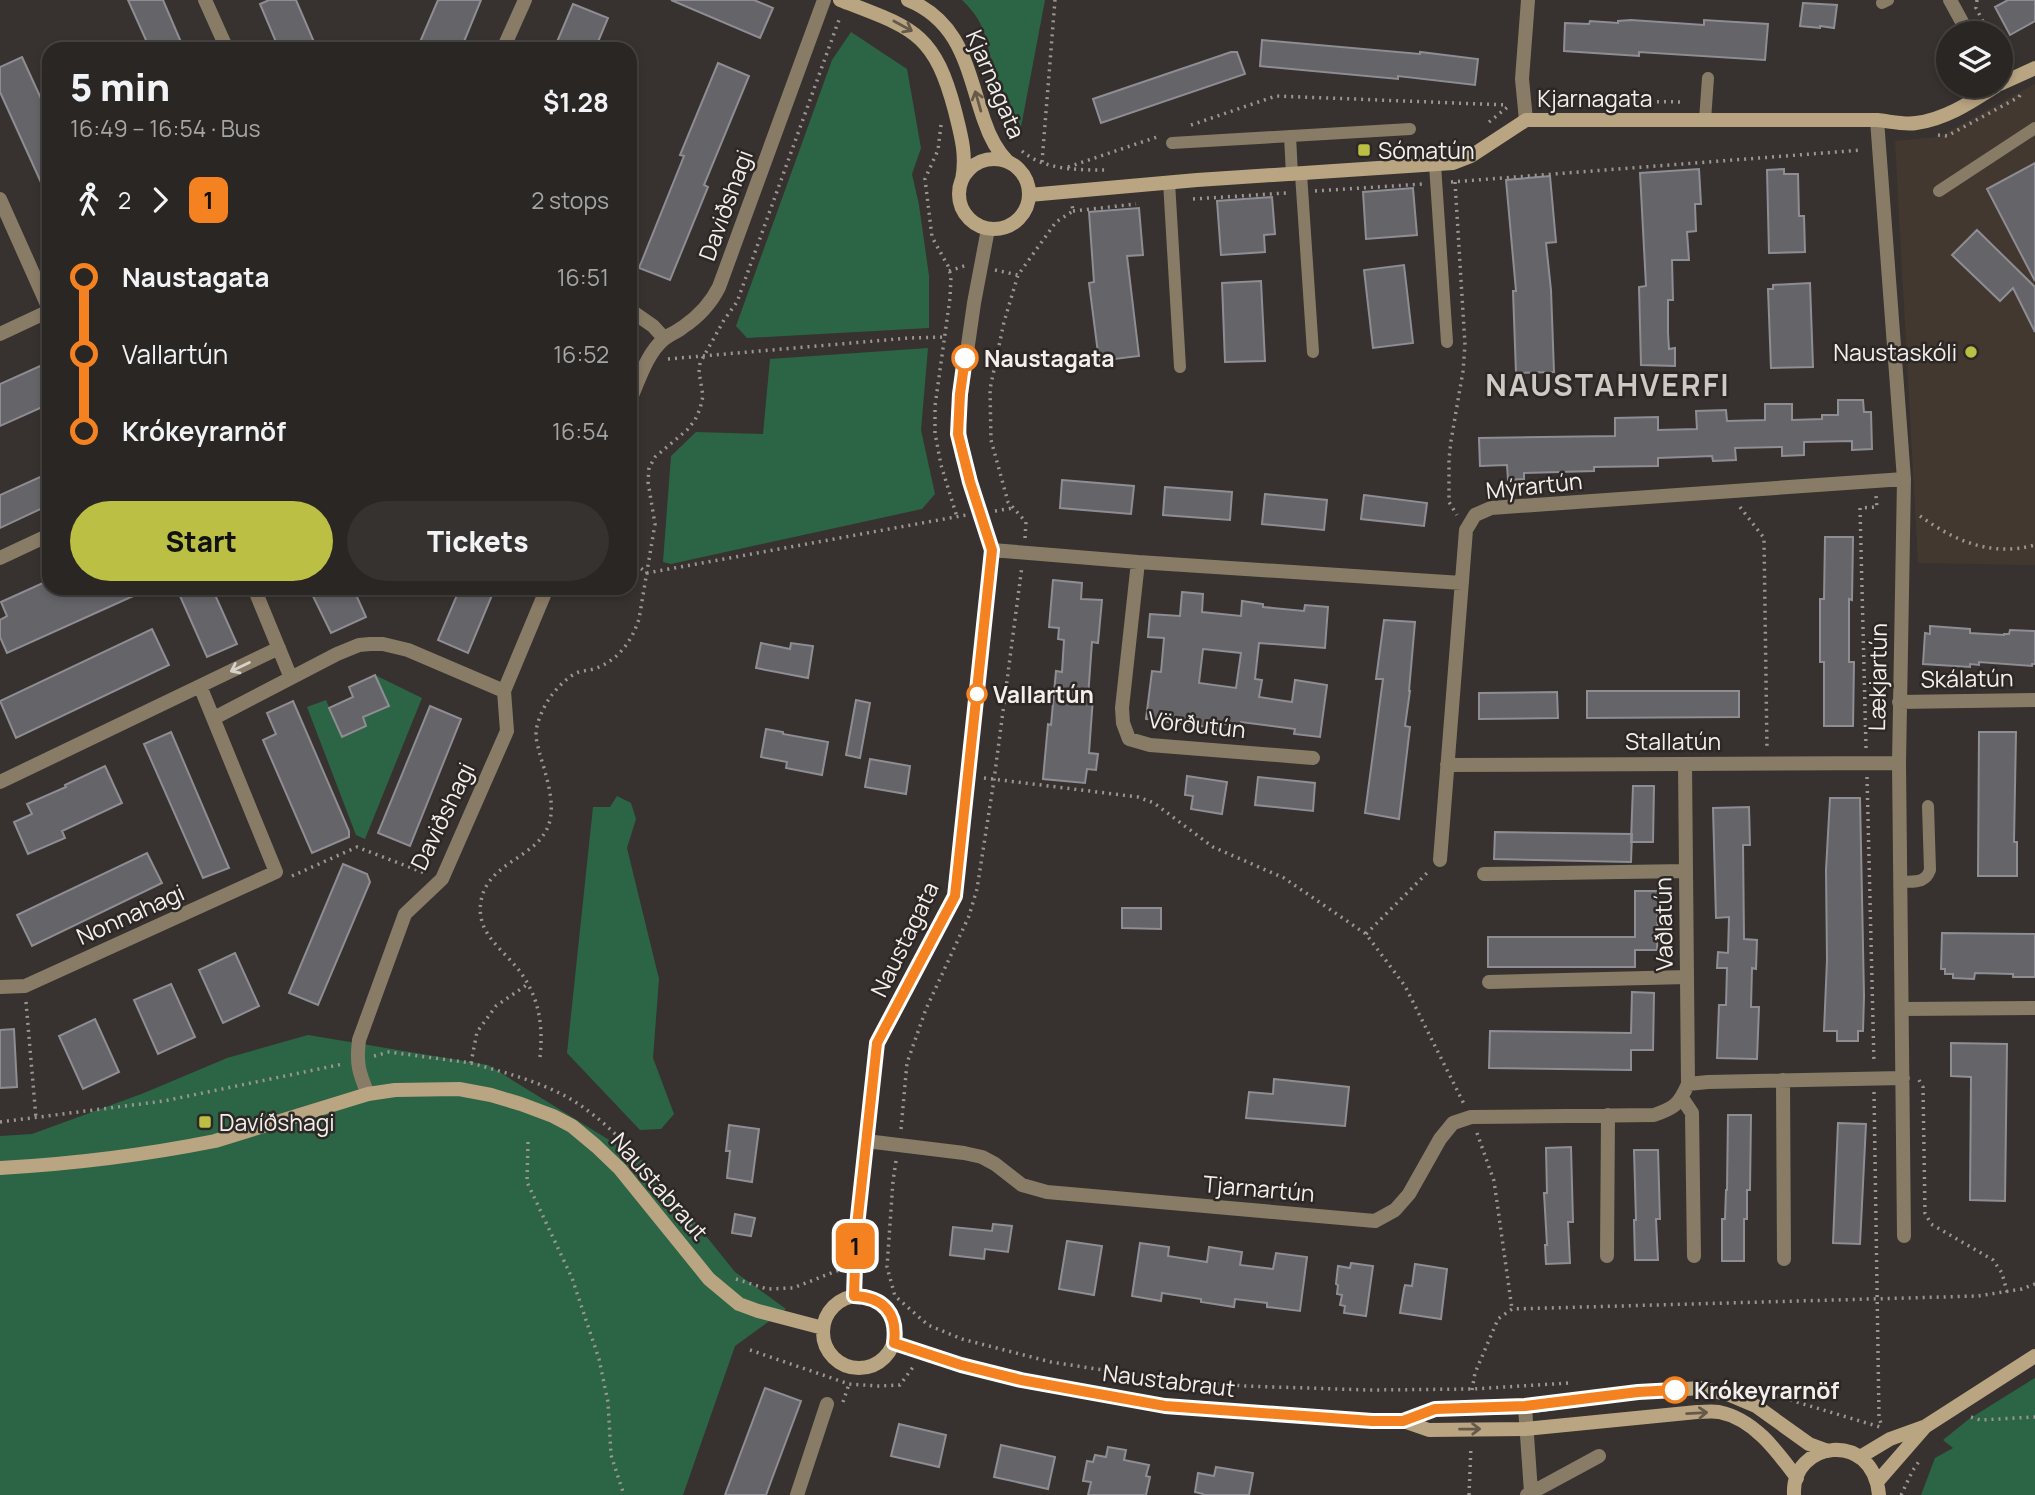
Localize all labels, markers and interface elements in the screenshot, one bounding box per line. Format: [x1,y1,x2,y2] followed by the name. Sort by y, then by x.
[892,20,912,34] one-way arrow
[1936,21,2013,98] map controls
[1936,21,2013,98] button: layers
[959,25,1033,143] street label: Kjarnagata
[70,60,170,112] text: 5 min
[1537,82,1653,114] street label: Kjarnagata
[543,84,609,120] text: $1.28
[971,91,984,113] one-way arrow
[70,112,261,144] text: 16:49 – 16:54 · Bus
[1378,134,1475,166] place label: Sómatún
[1356,142,1372,158] marker: Sómatún
[690,145,760,265] street label: Daviðshagi
[70,181,108,219] icon: walk
[141,181,179,219] icon: forward
[203,183,214,216] text: 1
[118,184,131,216] text: 2
[531,184,609,216] text: 2 stops
[122,259,269,295] text: Naustagata
[557,261,609,293] text: 16:51
[122,336,228,372] text: Vallartún
[1833,336,1957,368] place label: Naustaskóli
[553,338,609,370] text: 16:52
[984,342,1114,374] place label: Naustagata
[1963,344,1979,360] marker: Naustaskóli
[952,345,978,371] marker: Naustagata
[1485,364,1731,405] district label: NAUSTAHVERFI
[122,413,286,449] text: Krókeyrarnöf
[552,415,609,447] text: 16:54
[1484,464,1584,506] street label: Mýrartún
[70,501,333,581] button: Start
[347,501,609,581] button: Tickets
[1860,623,1894,731] street label: Lækjartún
[229,661,250,674] one-way arrow
[1920,661,2014,695] street label: Skálatún
[993,678,1094,710] place label: Vallartún
[967,684,987,704] marker: Vallartún
[1147,703,1247,745] street label: Vörðutún
[1625,725,1721,757] street label: Stallatún
[402,757,482,875] street label: Daviðshagi
[71,876,189,952] street label: Nonnahagi
[862,876,946,1002] street label: Naustagata
[1646,877,1680,971] street label: Vaðlatún
[219,1106,335,1138] place label: Davíðshagi
[197,1114,213,1130] marker: Davíðshagi
[604,1125,716,1247] street label: Naustabraut
[1202,1167,1316,1209] street label: Tjarnartún
[832,1223,878,1269] line badge: 1
[850,1229,860,1262] text: 1
[1101,1356,1237,1404] street label: Naustabraut
[1694,1374,1839,1406] place label: Krókeyrarnöf
[1662,1377,1688,1403] marker: Krókeyrarnöf
[1685,1406,1708,1419] one-way arrow
[1458,1423,1481,1436] one-way arrow

